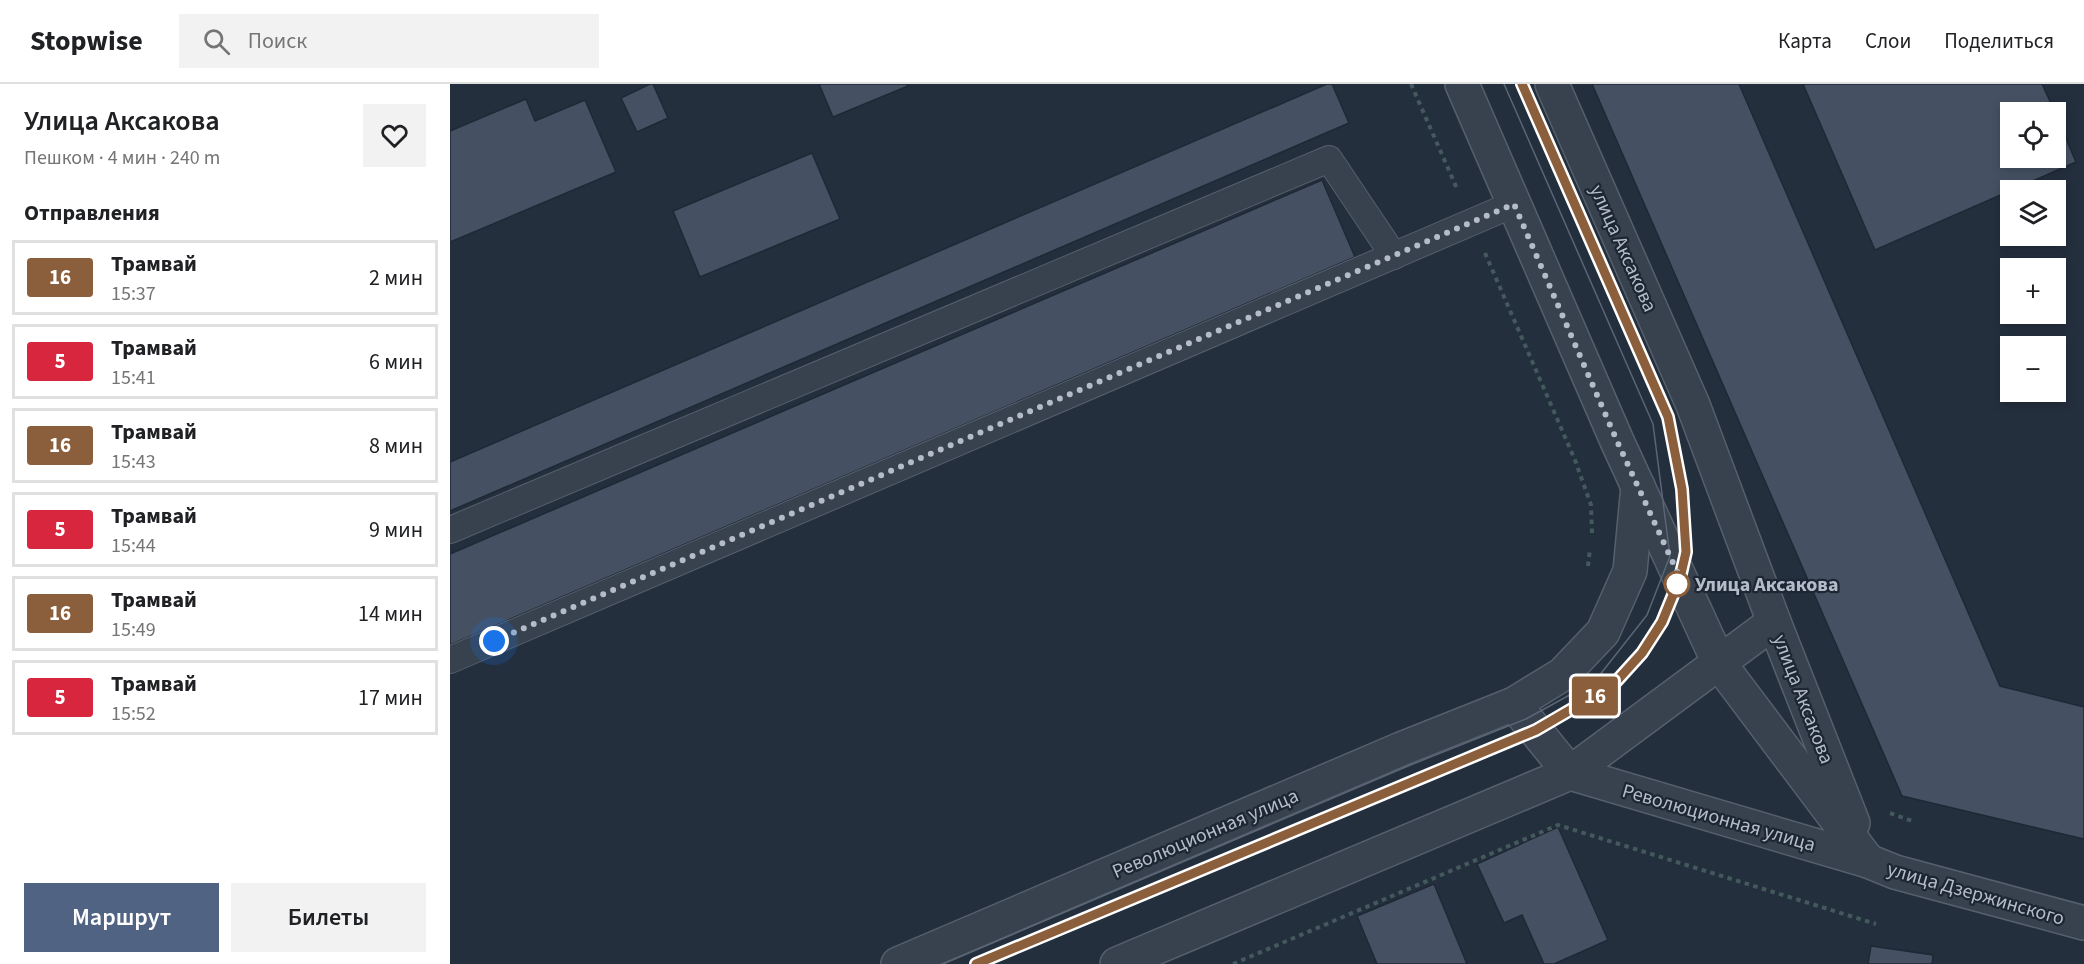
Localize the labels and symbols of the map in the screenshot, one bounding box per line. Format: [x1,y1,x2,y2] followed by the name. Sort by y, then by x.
[1583,180,1664,316] street label: улица Аксакова
[1664,571,1690,597] marker: Улица Аксакова
[1695,571,1838,599] place label: Улица Аксакова
[479,626,509,656] your location
[1766,631,1841,768] street label: улица Аксакова
[1568,676,1622,716] line badge: 16
[1619,777,1819,859] street label: Революционная улица
[1108,782,1303,886] street label: Революционная улица
[1884,855,2068,933] street label: улица Дзержинского

